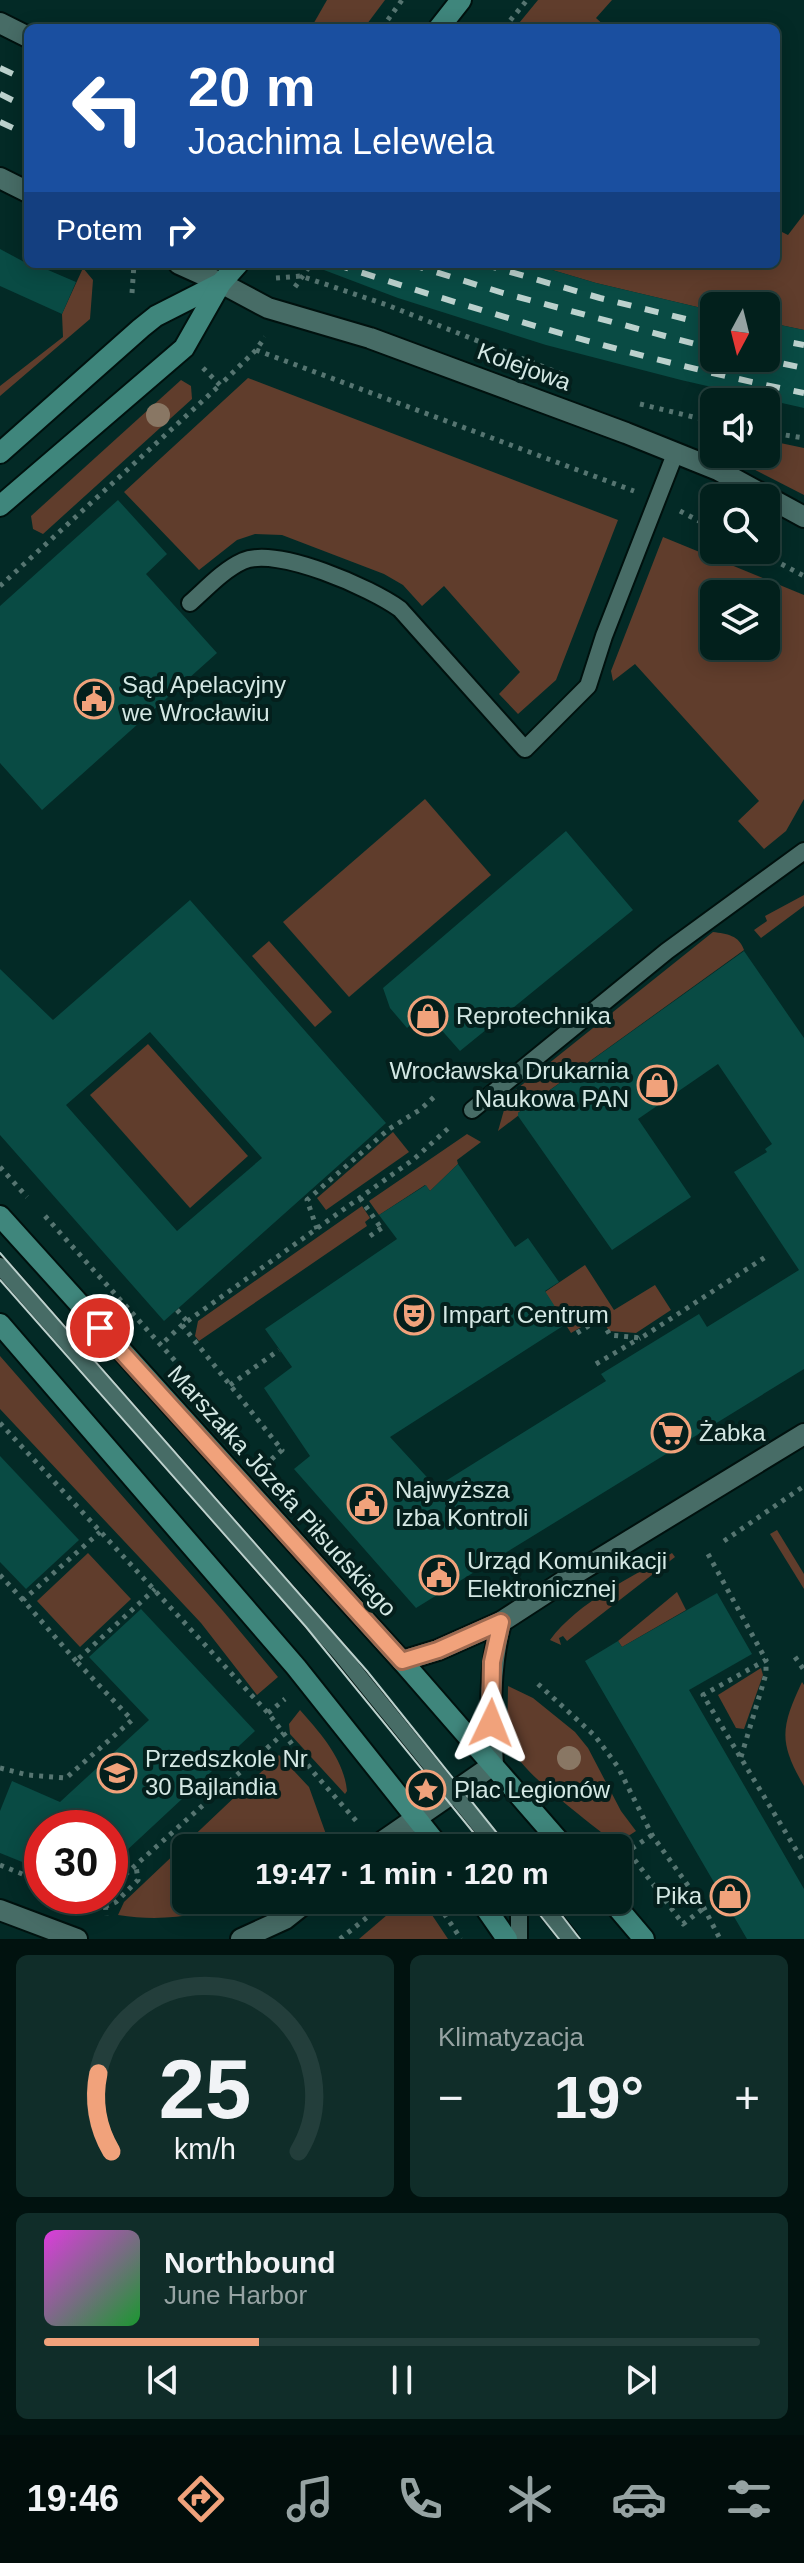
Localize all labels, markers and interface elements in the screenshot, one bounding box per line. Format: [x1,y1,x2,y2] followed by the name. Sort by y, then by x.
[188,55,316,118] text: 20 m
[56,56,160,160] icon: left
[188,121,494,162] text: Joachima Lelewela
[159,208,203,252] icon: right
[56,213,143,246] text: Potem
[700,292,780,372] north arrow
[700,292,780,660] map controls
[474,337,575,396] street label: Kolejowa
[700,388,780,468] button: sound
[700,484,780,564] button: search
[700,580,780,660] button: layers
[121,671,286,726] place label: Sąd Apelacyjny we Wrocławiu
[73,678,115,720] public building icon: Sąd Apelacyjny we Wrocławiu
[407,995,449,1037] shop icon: Reprotechnika
[456,1002,611,1029] place label: Reprotechnika
[389,1057,630,1112] place label: Wrocławska Drukarnia Naukowa PAN
[636,1064,678,1106] shop icon: Wrocławska Drukarnia Naukowa PAN
[66,1294,134,1362] pin
[393,1294,435,1336] theatre icon: Impart Centrum
[442,1301,609,1328] place label: Impart Centrum
[78,1306,122,1350] icon: arrive
[163,1360,402,1622] street label: Marszałka Józefa Piłsudskiego
[650,1412,692,1454] supermarket icon: Żabka
[699,1419,766,1446] place label: Żabka
[395,1476,528,1531] place label: Najwyższa Izba Kontroli
[346,1483,388,1525] public building icon: Najwyższa Izba Kontroli
[467,1547,667,1602] place label: Urząd Komunikacji Elektronicznej
[418,1554,460,1596] public building icon: Urząd Komunikacji Elektronicznej
[449,1681,533,1765] position arrow
[145,1745,308,1800] place label: Przedszkole Nr 30 Bajlandia
[96,1752,138,1794] school or university icon: Przedszkole Nr 30 Bajlandia
[405,1769,447,1811] place icon: Plac Legionów
[454,1776,611,1803] place label: Plac Legionów
[24,1810,128,1914] speed limit sign: 30
[255,1857,549,1890] text: 19:47 · 1 min · 120 m
[709,1875,751,1917] shop icon: Pika
[655,1882,703,1909] place label: Pika
[438,2022,584,2052] text: Klimatyzacja
[159,2043,251,2136] text: 25
[554,2064,644,2131] text: 19°
[438,2073,464,2122] text: −
[734,2073,760,2122] text: +
[174,2133,236,2165] text: km/h
[164,2246,336,2279] text: Northbound
[164,2280,307,2310] text: June Harbor
[141,2358,185,2402] icon: previous
[380,2358,424,2402] icon: pause
[619,2358,663,2402] icon: next
[173,2471,229,2527] icon: directions
[282,2471,338,2527] icon: music
[392,2471,448,2527] icon: phone
[502,2471,558,2527] icon: climate
[611,2471,667,2527] icon: car
[721,2471,777,2527] icon: filters
[27,2478,119,2519] text: 19:46

